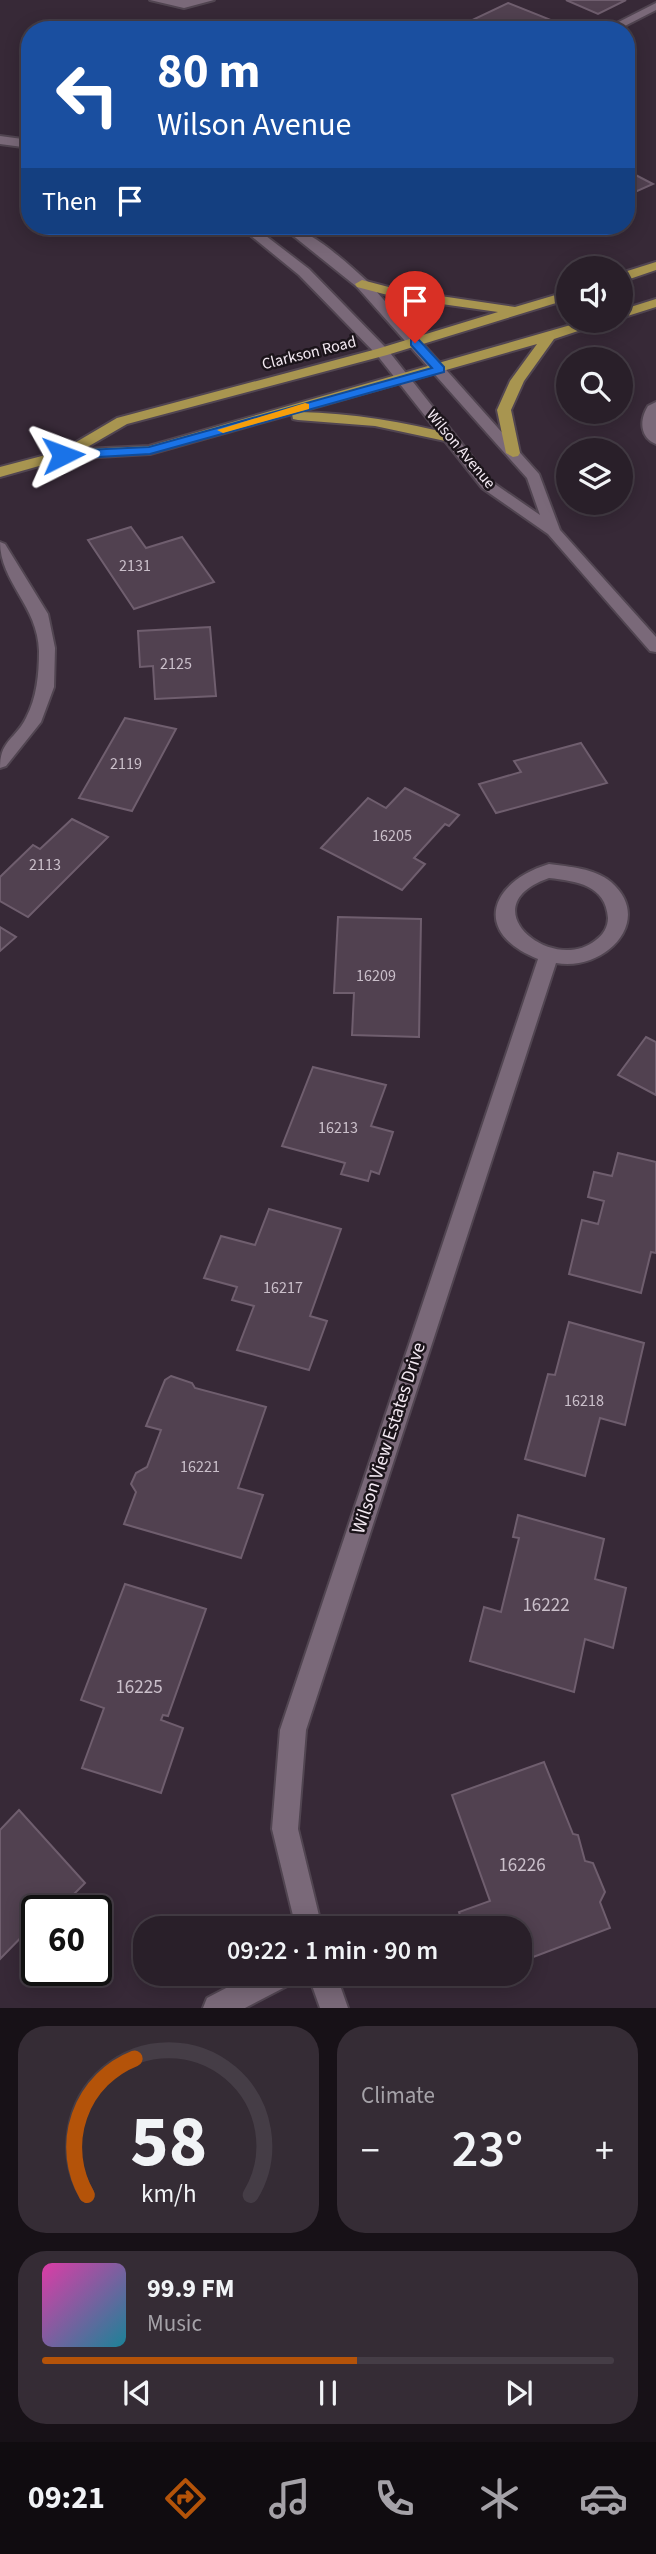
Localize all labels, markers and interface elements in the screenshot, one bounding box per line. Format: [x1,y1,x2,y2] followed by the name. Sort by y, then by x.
[157,37,261,107] text: 80 m
[42,49,133,140] icon: left
[157,102,351,148] text: Wilson Avenue
[111,182,149,220] icon: arrive
[42,183,97,220] text: Then
[556,256,633,515] map controls
[556,256,633,333] button: sound
[385,271,445,343] pin
[396,282,434,320] icon: arrive
[260,331,358,375] street label: Clarkson Road
[556,347,633,424] button: search
[421,405,501,493] street label: Wilson Avenue
[26,418,100,492] position arrow
[556,438,633,515] button: layers
[119,555,151,577] house number: 2131
[160,653,192,675] house number: 2125
[110,753,142,775] house number: 2119
[372,825,412,847] house number: 16205
[29,854,61,876] house number: 2113
[356,965,396,987] house number: 16209
[318,1117,358,1139] house number: 16213
[263,1277,303,1299] house number: 16217
[345,1339,433,1537] street label: Wilson View Estates Drive
[564,1390,604,1412] house number: 16218
[180,1456,220,1478] house number: 16221
[522,1592,570,1619] house number: 16222
[115,1674,163,1701] house number: 16225
[498,1852,546,1879] house number: 16226
[21,1895,112,1986] speed limit sign: 60
[227,1932,438,1969] text: 09:22 · 1 min · 90 m
[361,2079,435,2112] text: Climate
[130,2091,207,2195] text: 58
[452,2113,523,2187] text: 23°
[361,2124,380,2178] text: −
[595,2124,614,2178] text: +
[141,2176,196,2212] text: km/h
[147,2270,235,2307] text: 99.9 FM
[147,2307,202,2340] text: Music
[118,2374,156,2412] icon: previous
[309,2374,347,2412] icon: pause
[500,2374,538,2412] icon: next
[161,2474,210,2523] icon: directions
[265,2474,314,2523] icon: music
[370,2474,419,2523] icon: phone
[475,2474,524,2523] icon: climate
[579,2474,628,2523] icon: car
[28,2475,105,2521] text: 09:21

